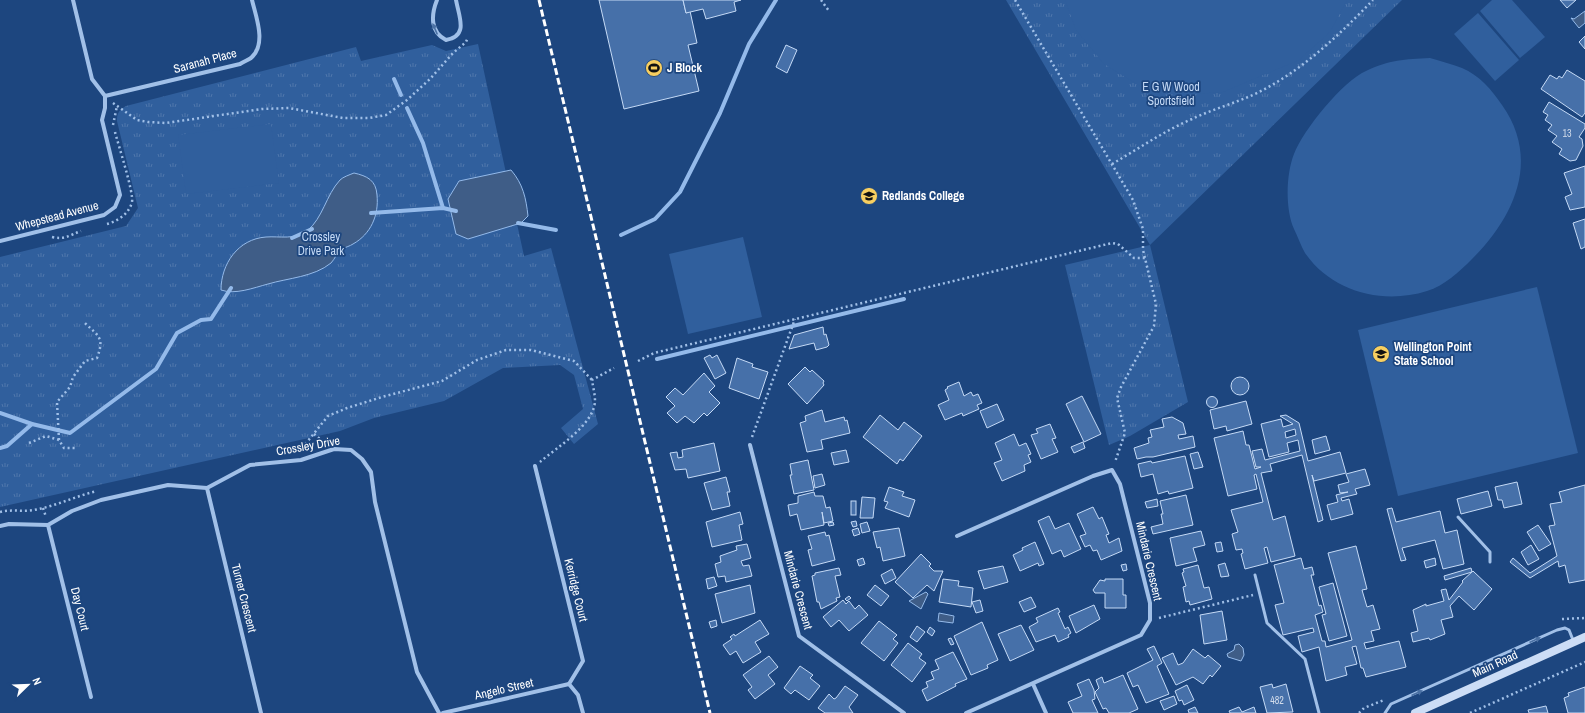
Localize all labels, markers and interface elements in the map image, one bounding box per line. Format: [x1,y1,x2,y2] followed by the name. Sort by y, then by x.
[432,22,438,34] one-way arrow
[172,45,238,77] street label: Saranah Place
[644,58,664,78] sports icon: J Block
[667,60,703,76] place label: J Block
[1142,79,1200,109] park label: E G W Wood Sportsfield
[1562,127,1572,140] house number: 13
[859,186,879,206] school or university icon: Redlands College
[882,188,965,204] place label: Redlands College
[14,197,100,235] street label: Whepstead Avenue
[298,229,344,259] park label: Crossley Drive Park
[1394,339,1472,369] place label: Wellington Point State School
[1371,344,1391,364] school or university icon: Wellington Point State School
[275,433,341,459] street label: Crossley Drive
[1132,520,1166,602] street label: Mindarie Crescent
[780,549,816,631] street label: Mindarie Crescent
[560,557,592,623] street label: Kerridge Court
[228,562,260,634] street label: Turner Crescent
[67,586,93,633] street label: Day Court
[1530,636,1542,642] one-way arrow
[1470,647,1520,681] street label: Main Road
[8,665,48,705] north arrow
[472,674,535,704] street label: Angelo Street
[29,675,45,687] text: N
[1411,689,1423,695] one-way arrow
[1270,694,1284,707] house number: 482

